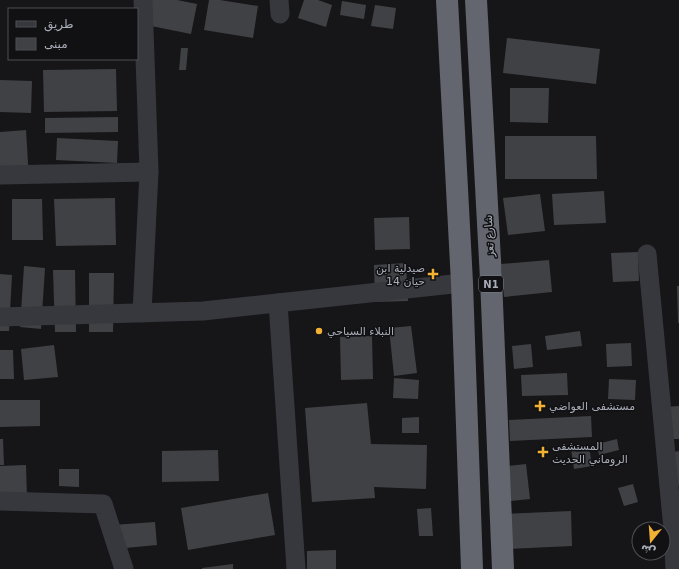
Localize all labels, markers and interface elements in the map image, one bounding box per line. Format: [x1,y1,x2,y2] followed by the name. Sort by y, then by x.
[8,8,138,60] legend
[44,17,74,32] text: طريق
[44,37,68,51] text: مبنى
[482,214,497,258] street label: شارع تعز
[376,262,425,288] place label: صيدلية ابن حيان 14
[428,269,438,279] marker: صيدلية ابن حيان 14
[479,276,503,292] road number: N1
[327,325,394,338] place label: النبلاء السياحي
[314,326,324,336] marker: النبلاء السياحي
[534,400,546,412] marker: مستشفى العواضي
[549,400,635,413] place label: مستشفى العواضي
[552,440,628,466] place label: المستشفى الروماني الحديث
[537,446,549,458] marker: المستشفى الروماني الحديث
[631,521,671,561] north arrow
[639,542,657,559] text: ش

